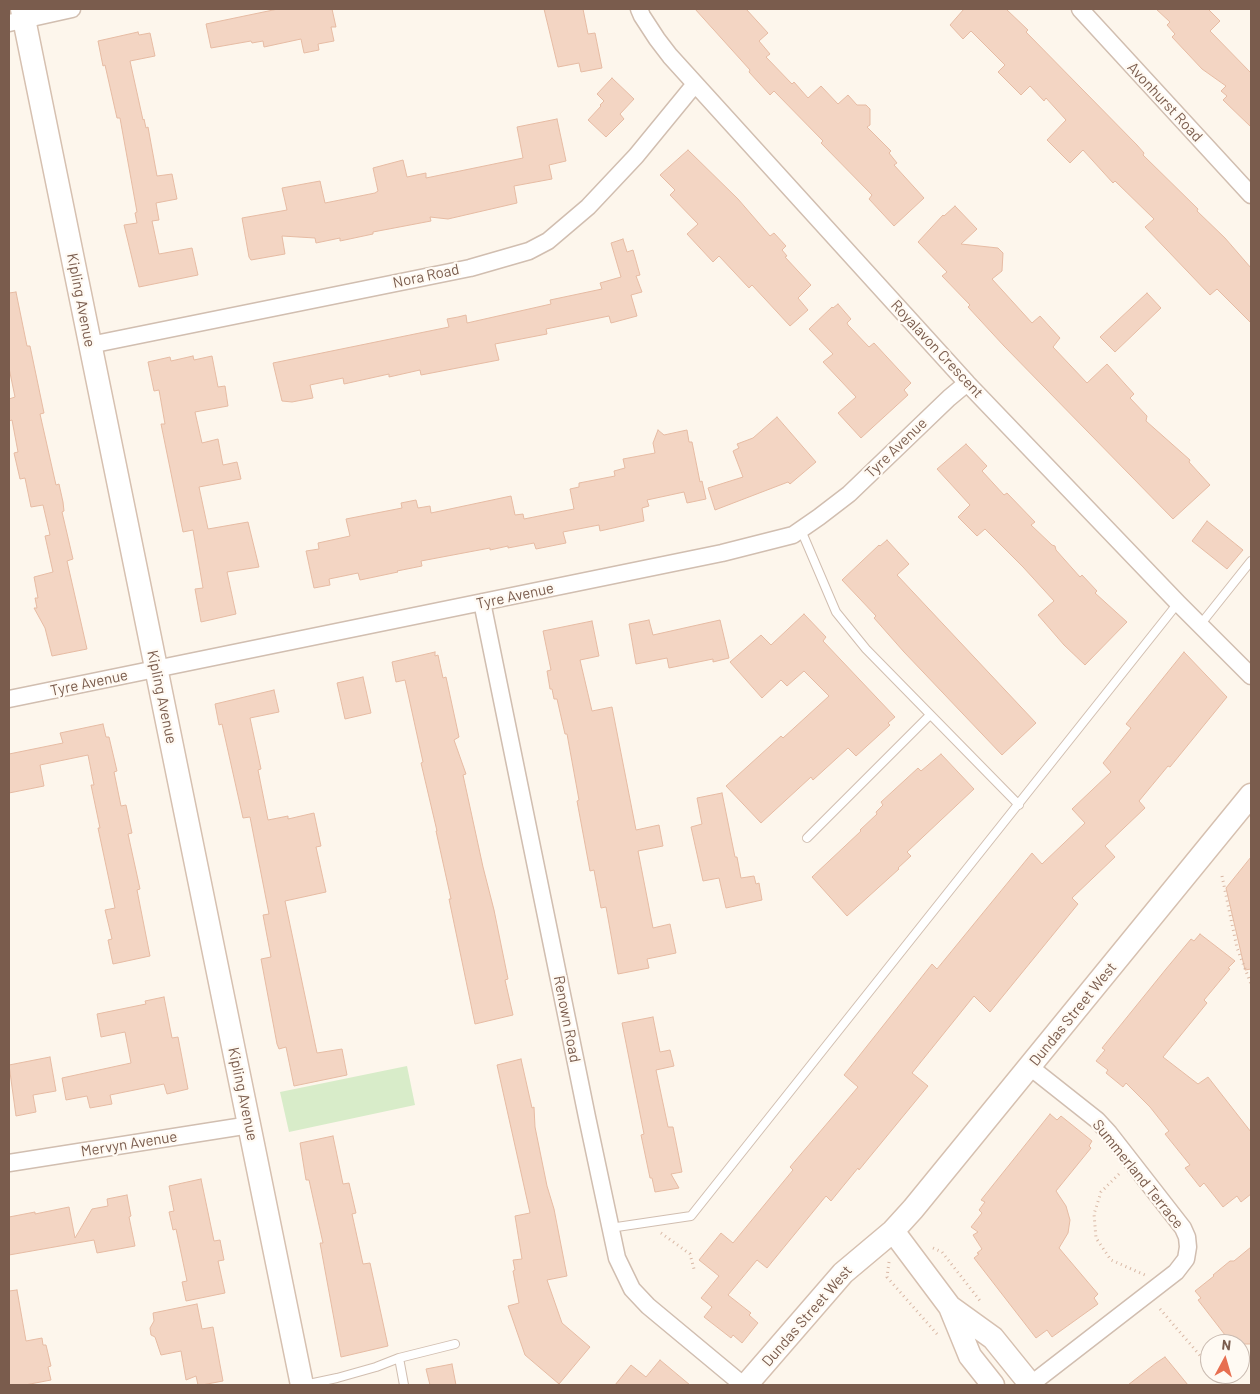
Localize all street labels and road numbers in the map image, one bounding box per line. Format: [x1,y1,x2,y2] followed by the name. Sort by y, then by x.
[1124,59,1206,145] street label: Avonhurst Road
[63,251,99,349] street label: Kipling Avenue
[391,260,461,292] street label: Nora Road
[887,296,987,402] street label: Royalavon Crescent
[861,414,931,482] street label: Tyre Avenue
[475,579,555,613] street label: Tyre Avenue
[143,649,181,745] street label: Kipling Avenue
[49,666,129,700] street label: Tyre Avenue
[1026,959,1120,1069] street label: Dundas Street West
[550,974,584,1064] street label: Renown Road
[224,1046,262,1142] street label: Kipling Avenue
[1089,1116,1187,1232] street label: Summerland Terrace
[79,1127,179,1161] street label: Mervyn Avenue
[758,1262,856,1370] street label: Dundas Street West

